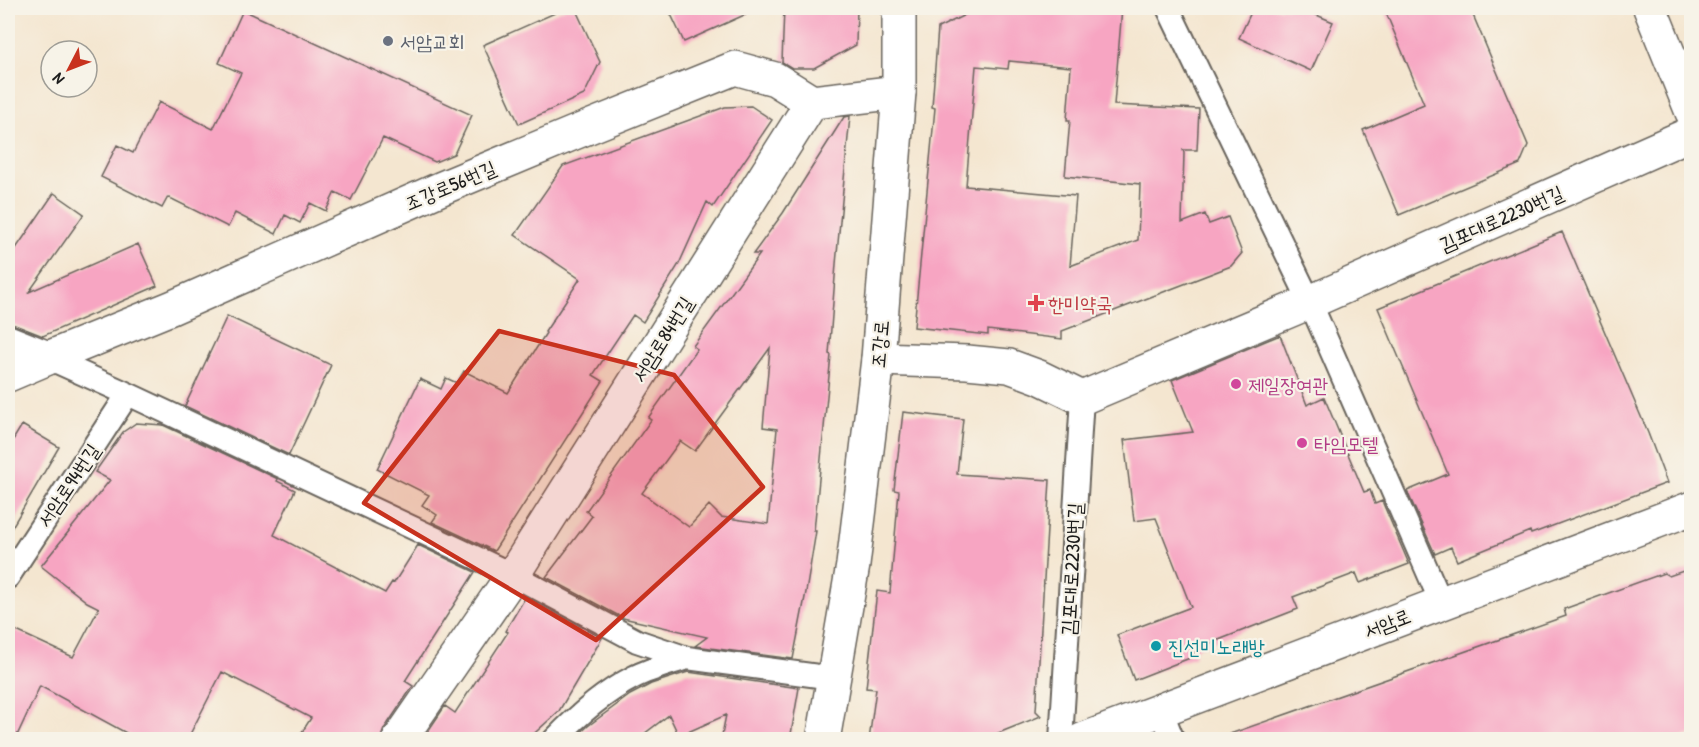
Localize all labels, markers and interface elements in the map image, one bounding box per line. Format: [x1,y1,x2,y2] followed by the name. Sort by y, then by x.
[400,28,464,55] place label: 서암교회
[381,34,395,48] marker: 서암교회
[39,39,99,99] north arrow
[47,68,69,90] text: N
[400,154,500,216] street label: 조강로56번길
[1435,179,1567,257] street label: 김포대로2230번길
[1048,290,1112,317] place label: 한미약국
[625,291,699,387] street label: 서암로84번길
[1029,296,1043,310] marker: 한미약국
[863,319,895,369] street label: 조강로
[1248,371,1328,398] place label: 제일장여관
[1229,377,1243,391] marker: 제일장여관
[1314,430,1378,457] place label: 타임모텔
[1295,436,1309,450] marker: 타임모텔
[30,438,106,532] street label: 서암로94번길
[1054,502,1088,636] street label: 김포대로2230번길
[1360,602,1414,644] street label: 서암로
[1168,633,1265,660] place label: 진선미노래방
[1149,639,1163,653] marker: 진선미노래방

